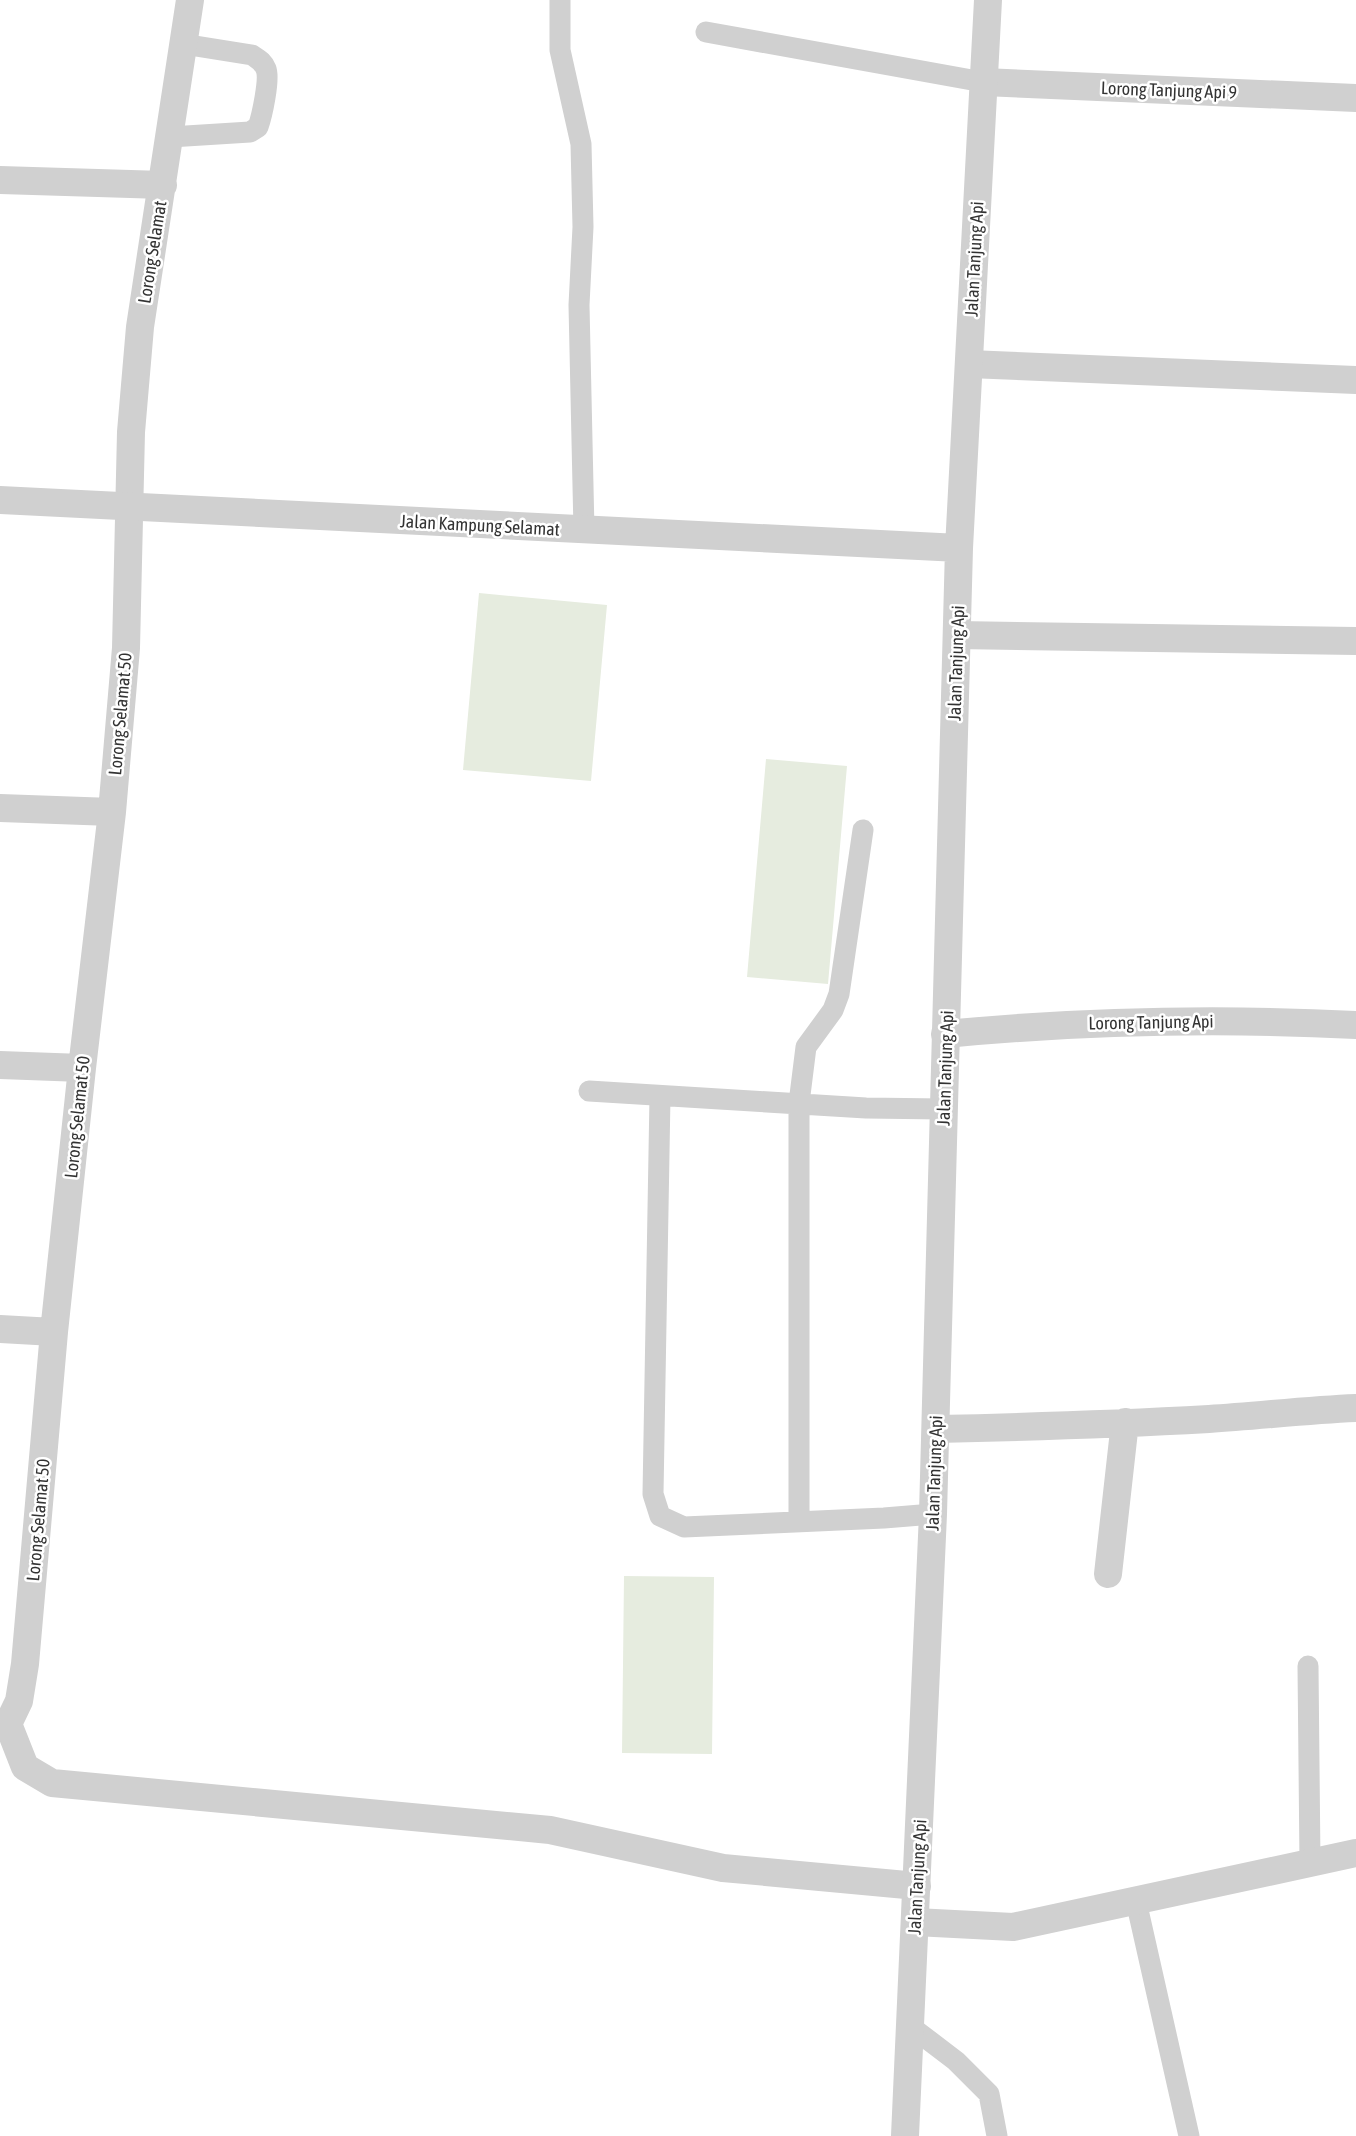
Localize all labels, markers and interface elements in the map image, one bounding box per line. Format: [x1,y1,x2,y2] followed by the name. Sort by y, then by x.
[1101,77,1237,103] street label: Lorong Tanjung Api 9
[134,199,170,305] street label: Lorong Selamat
[960,201,988,317] street label: Jalan Tanjung Api
[400,510,560,540] street label: Jalan Kampung Selamat
[943,605,969,721] street label: Jalan Tanjung Api
[104,652,136,776] street label: Lorong Selamat 50
[932,1010,958,1126] street label: Jalan Tanjung Api
[1088,1010,1214,1034] street label: Lorong Tanjung Api
[60,1055,94,1179] street label: Lorong Selamat 50
[921,1415,947,1531] street label: Jalan Tanjung Api
[22,1458,54,1582] street label: Lorong Selamat 50
[903,1819,931,1935] street label: Jalan Tanjung Api

